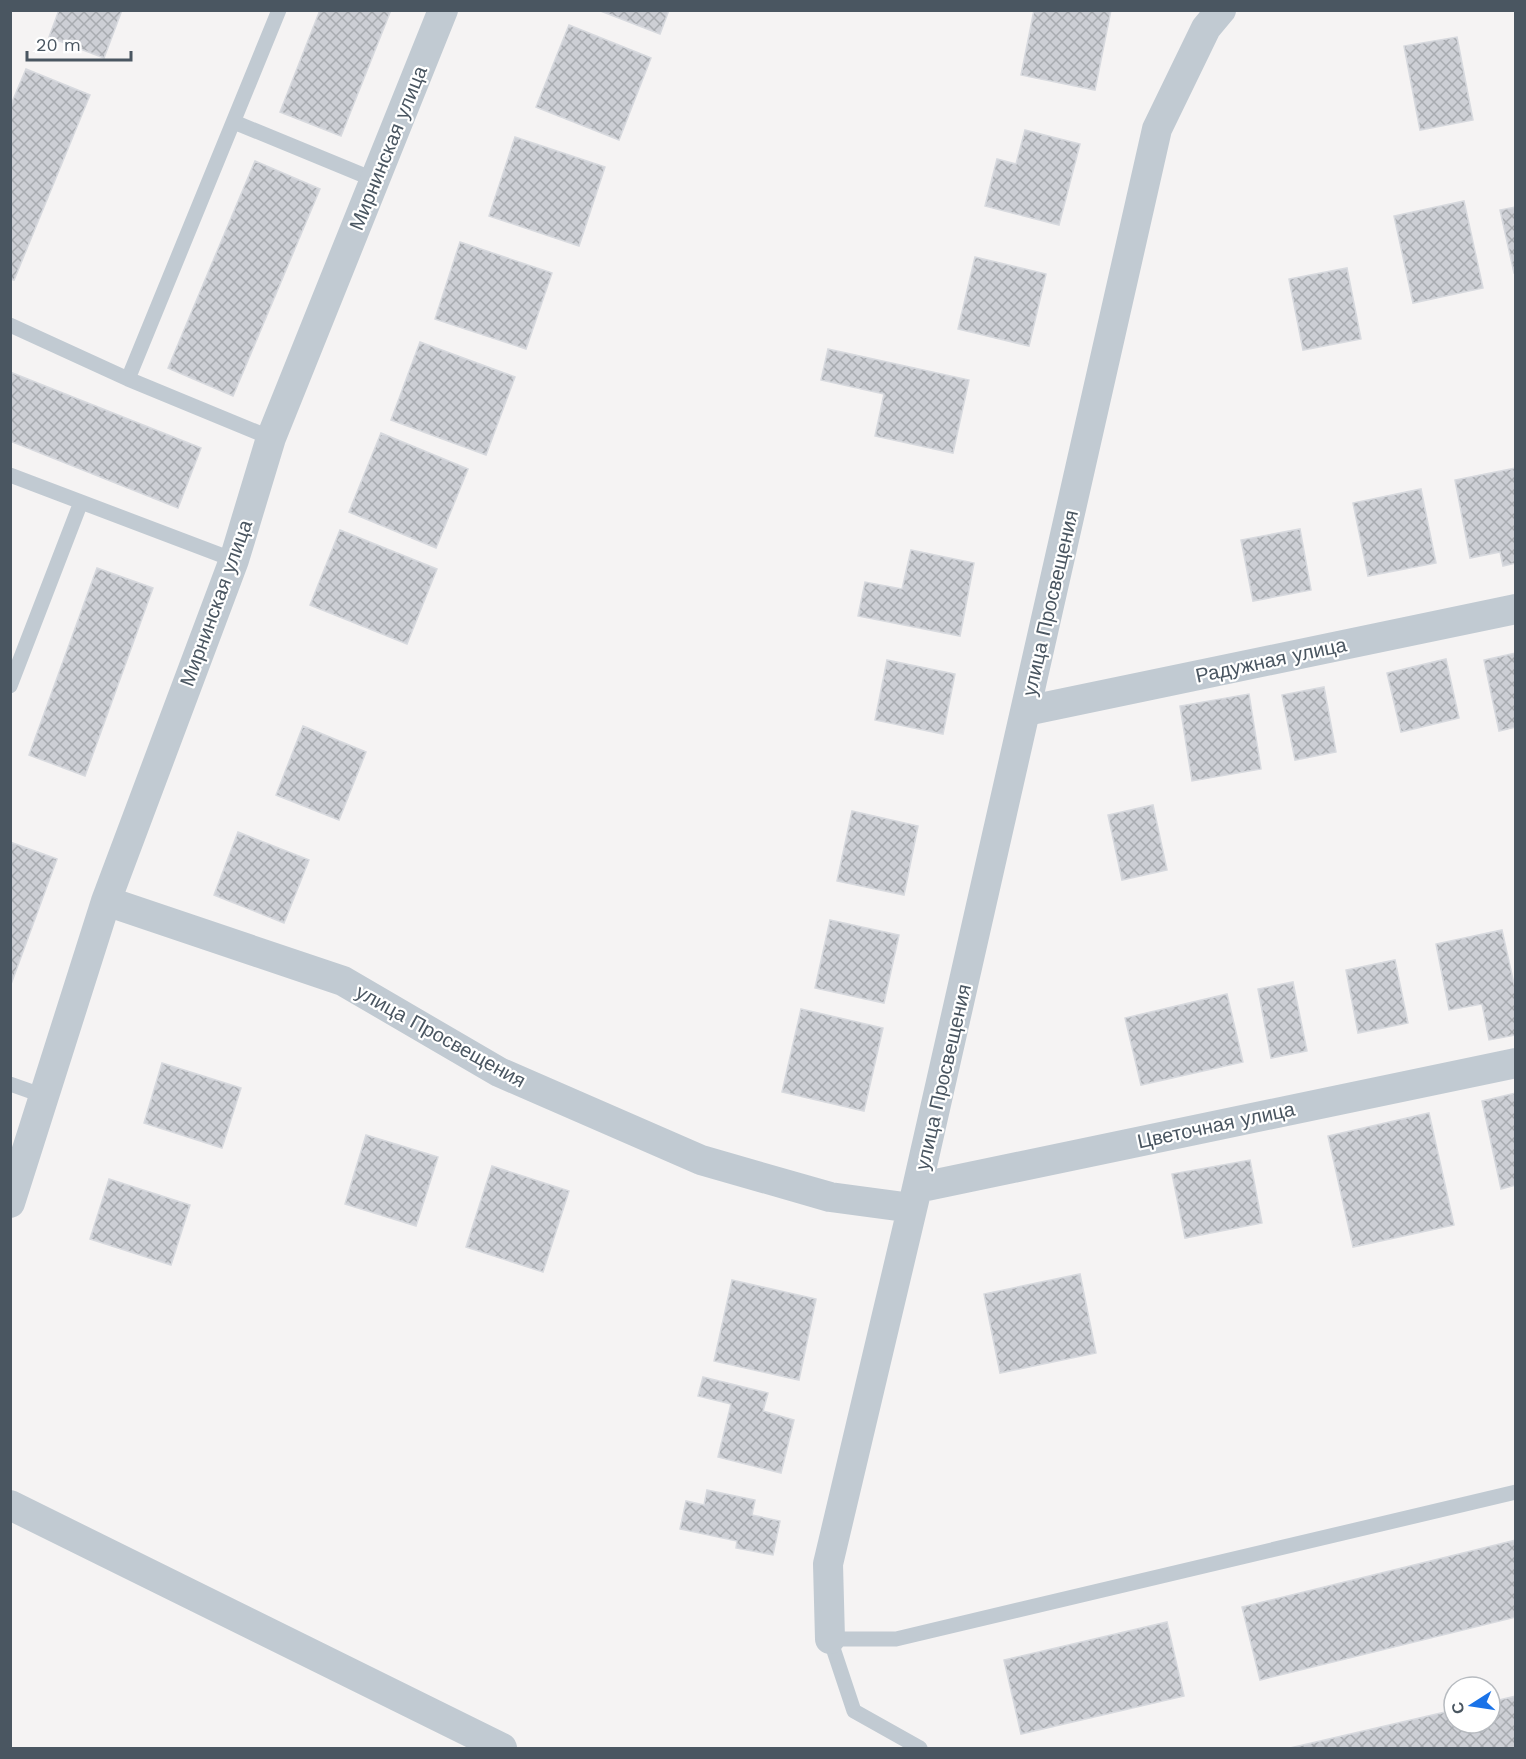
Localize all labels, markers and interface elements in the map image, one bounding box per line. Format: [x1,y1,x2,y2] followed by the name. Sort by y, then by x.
[27,24,130,62] scale bar
[36,34,81,55] text: 20 m
[344,61,432,234] street label: Мирнинская улица
[1017,508,1083,698] street label: улица Просвещения
[175,516,258,689] street label: Мирнинская улица
[1193,632,1350,688] street label: Радужная улица
[352,979,530,1093] street label: улица Просвещения
[910,982,976,1172] street label: улица Просвещения
[1135,1096,1298,1153] street label: Цветочная улица
[1442,1675,1502,1735] north arrow
[1447,1700,1468,1716] text: С

